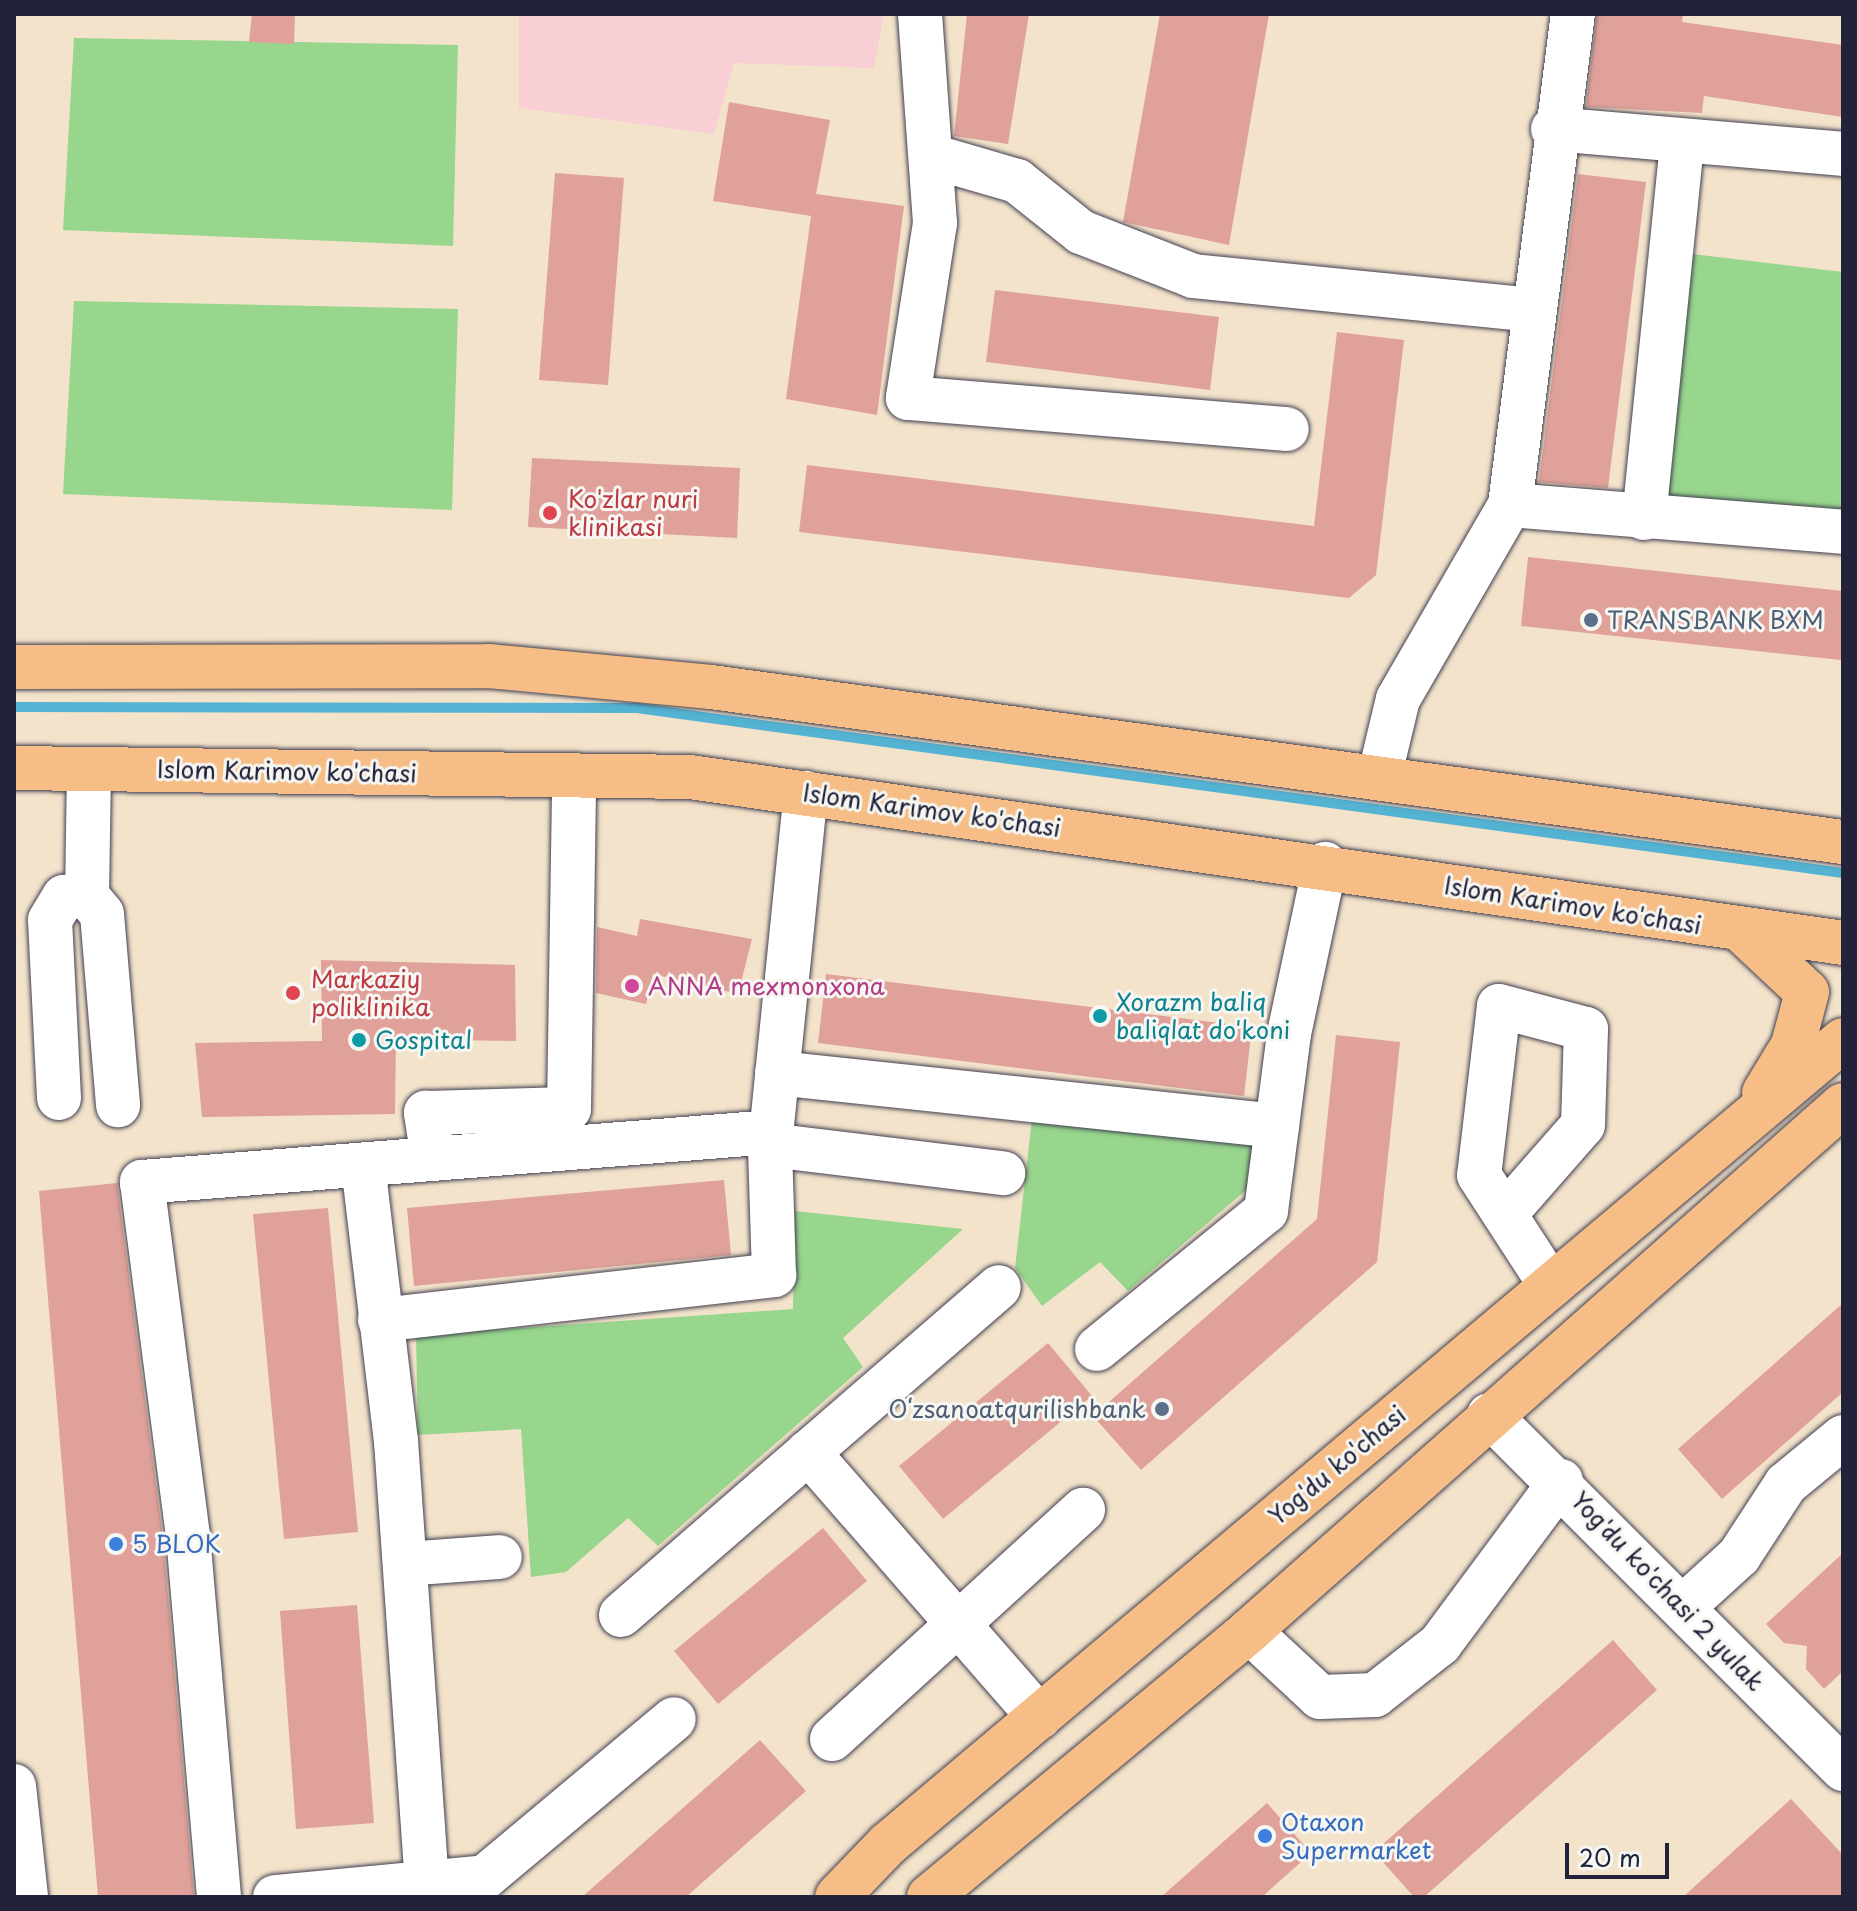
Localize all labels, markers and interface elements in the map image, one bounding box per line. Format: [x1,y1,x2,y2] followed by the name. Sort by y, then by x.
[568,485,700,541] place label: Ko'zlar nuri klinikasi
[539,502,561,524] marker: Ko'zlar nuri klinikasi
[1607,606,1825,634] place label: TRANSBANK BXM
[1582,611,1600,629] marker: TRANSBANK BXM
[156,754,418,788] street label: Islom Karimov ko'chasi
[801,778,1063,842] street label: Islom Karimov ko'chasi
[1442,870,1704,940] street label: Islom Karimov ko'chasi
[311,965,430,1021] place label: Markaziy poliklinika
[648,972,886,1000] place label: ANNA mexmonxona
[623,977,641,995] marker: ANNA mexmonxona
[282,982,304,1004] marker: Markaziy poliklinika
[1116,988,1291,1044] place label: Xorazm baliq baliqlat do'koni
[1091,1007,1109,1025] marker: Xorazm baliq baliqlat do'koni
[375,1026,472,1054] place label: Gospital
[350,1031,368,1049] marker: Gospital
[888,1395,1146,1423] place label: Oʻzsanoatqurilishbank
[1263,1399,1411,1531] street label: Yog'du ko'chasi
[1153,1400,1171,1418] marker: Oʻzsanoatqurilishbank
[1565,1485,1771,1697] street label: Yog'du ko'chasi 2 yulak
[132,1530,221,1558] place label: 5 BLOK
[107,1535,125,1553] marker: 5 BLOK
[1281,1808,1432,1864] place label: Otaxon Supermarket
[1256,1827,1274,1845] marker: Otaxon Supermarket
[1569,1827,1673,1877] scale bar
[1579,1839,1641,1875] text: 20 m

